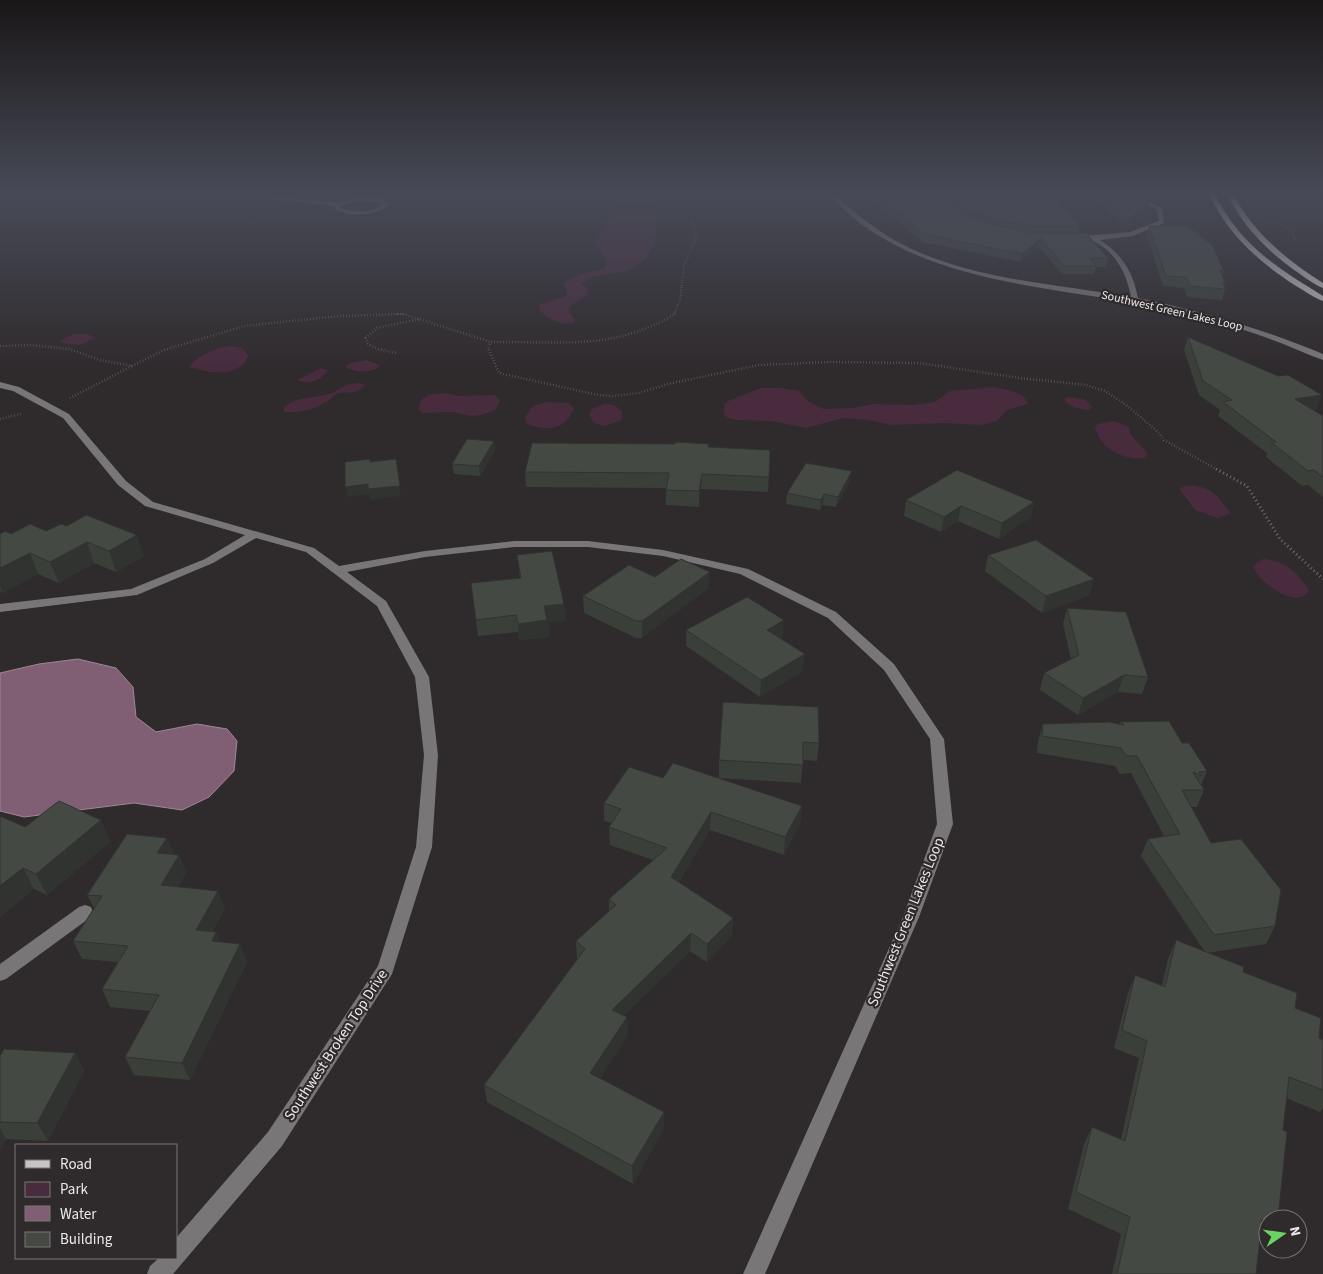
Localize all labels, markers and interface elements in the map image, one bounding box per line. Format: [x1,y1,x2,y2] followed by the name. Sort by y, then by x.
[1100,286,1245,336] street label: Southwest Green Lakes Loop
[862,834,950,1010] street label: Southwest Green Lakes Loop
[279,965,393,1125] street label: Southwest Broken Top Drive
[15,1144,178,1259] legend
[60,1154,92,1175] text: Road
[60,1179,89,1200] text: Park
[60,1204,97,1225] text: Water
[1258,1209,1308,1259] north arrow
[1284,1225,1305,1238] text: N
[60,1229,113,1250] text: Building

